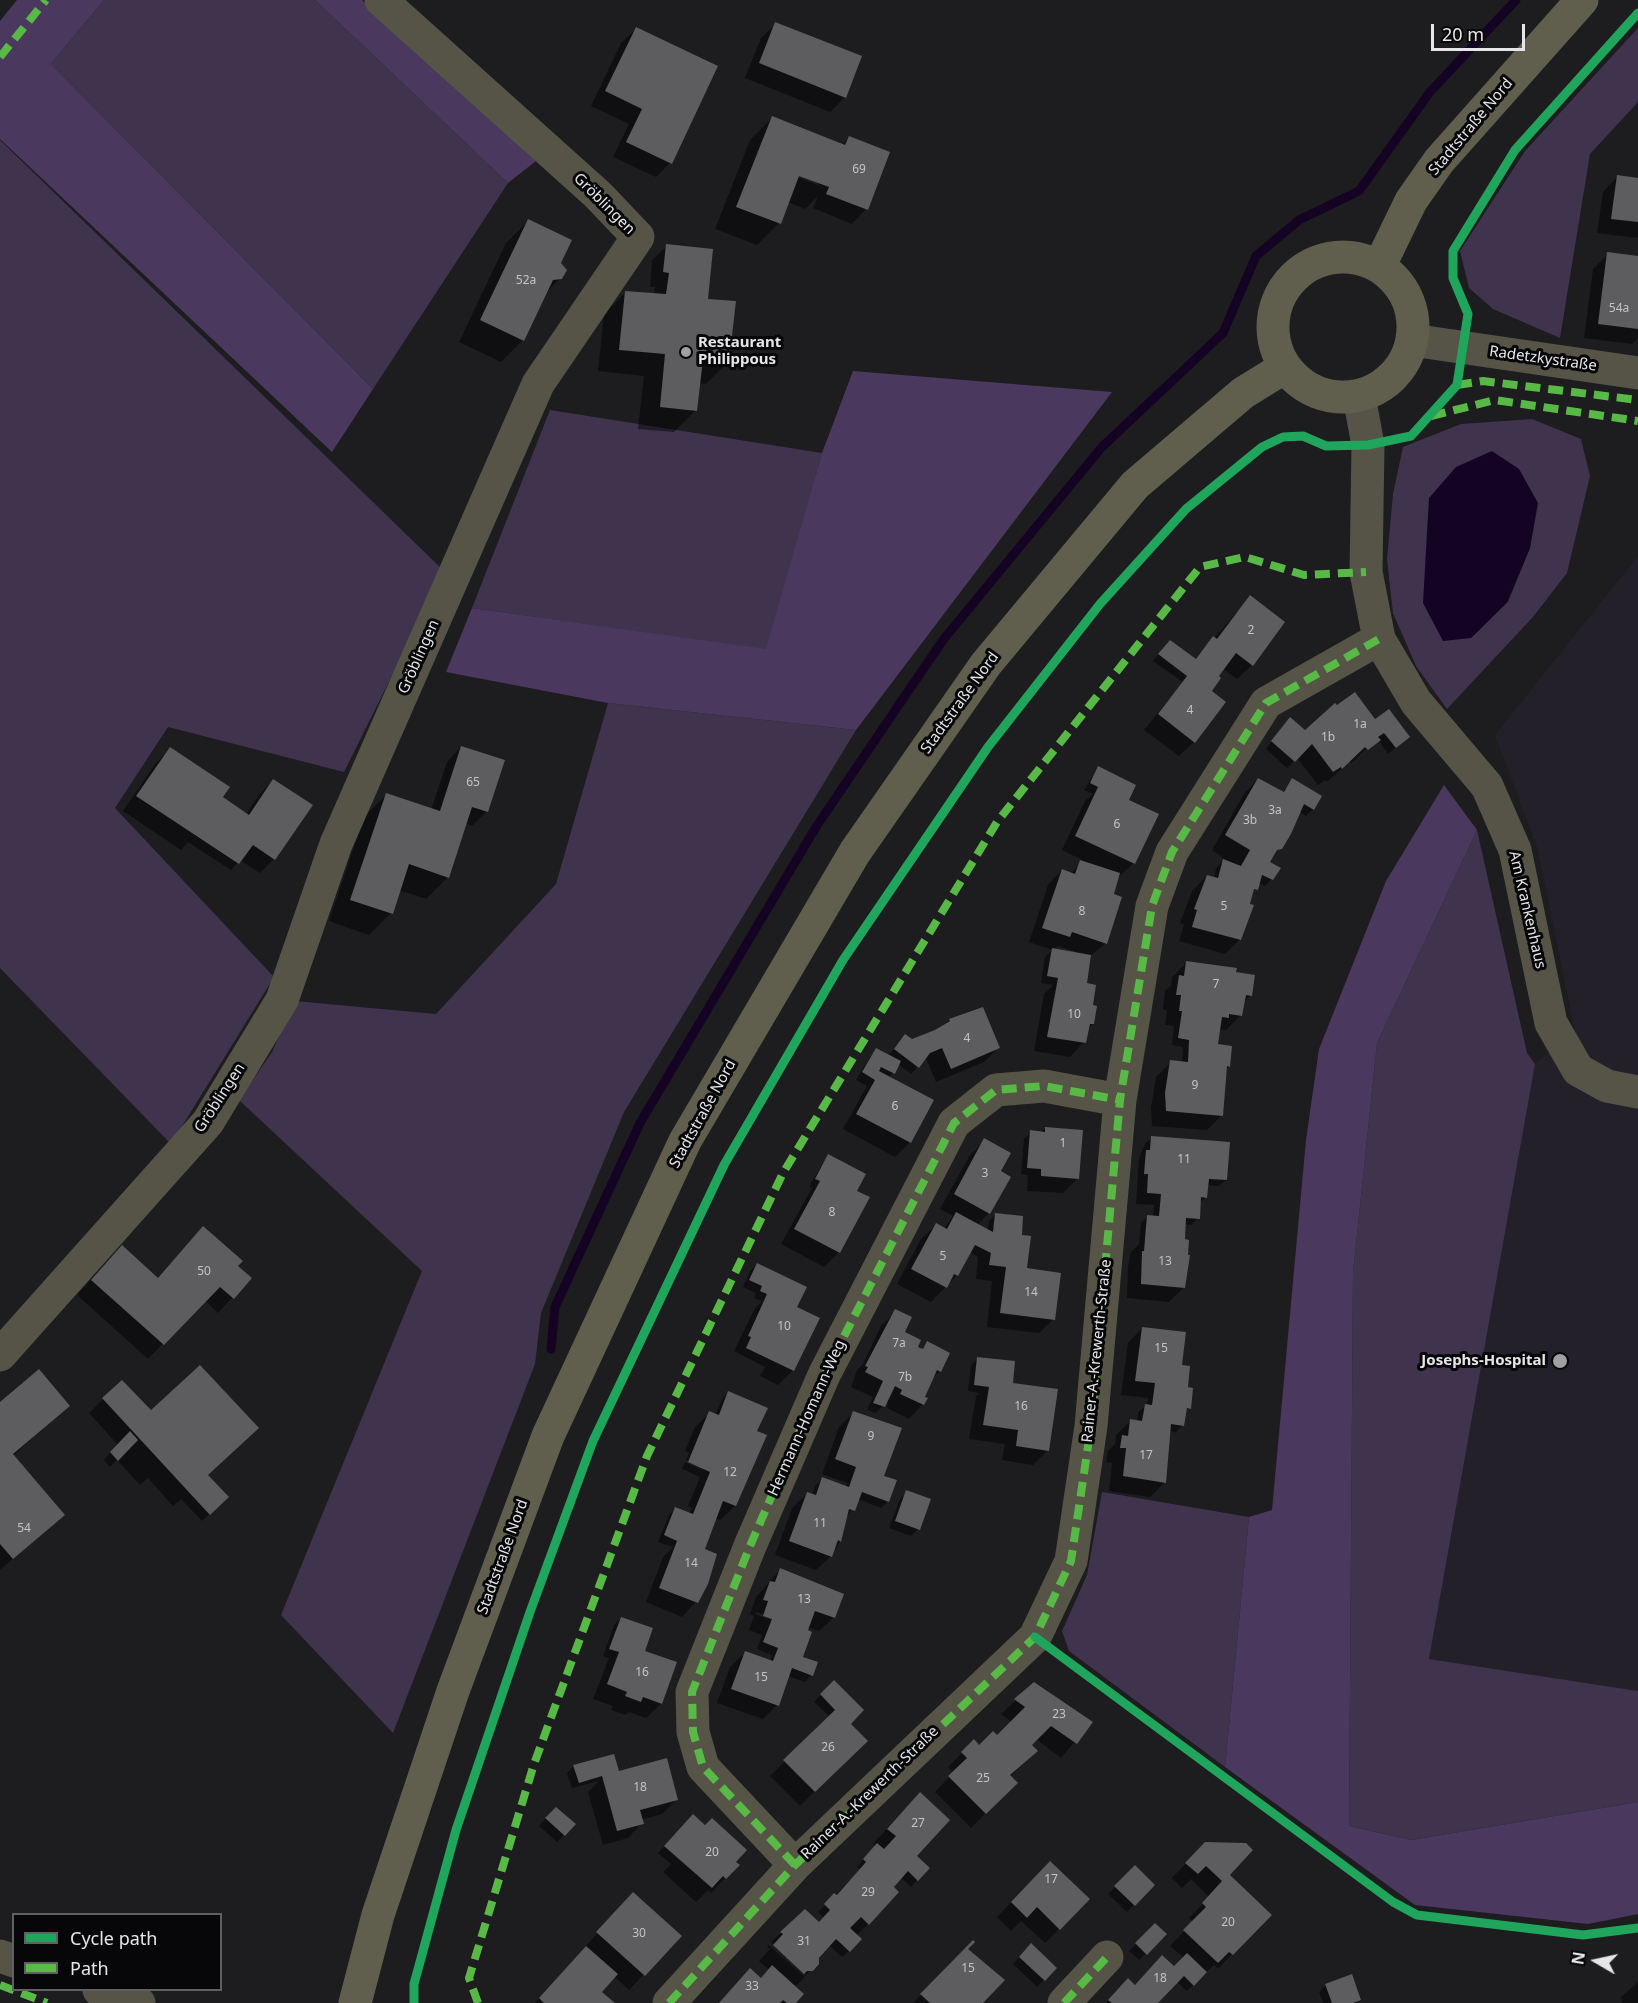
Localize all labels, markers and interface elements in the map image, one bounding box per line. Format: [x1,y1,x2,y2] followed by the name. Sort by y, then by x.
[1434,12,1528,50] scale bar
[1442,22,1484,46] text: 20 m
[1425,75,1517,179] street label: Stadtstraße Nord
[852,163,866,177] house number: 69
[570,170,638,238] street label: Gröblingen
[516,274,536,288] house number: 52a
[1609,302,1629,316] house number: 54a
[698,334,781,369] place label: Restaurant Philippous
[1488,343,1598,375] street label: Radetzkystraße
[679,345,693,359] marker: Restaurant Philippous
[395,617,443,697] street label: Gröblingen
[1248,624,1254,638] house number: 2
[917,649,1003,757] street label: Stadtstraße Nord
[1187,704,1193,718] house number: 4
[1353,718,1367,732] house number: 1a
[1321,731,1335,745] house number: 1b
[466,776,480,790] house number: 65
[1268,804,1282,818] house number: 3a
[1243,814,1257,828] house number: 3b
[1114,818,1120,832] house number: 6
[1505,849,1549,971] street label: Am Krankenhaus
[1221,900,1227,914] house number: 5
[1079,905,1085,919] house number: 8
[1213,978,1219,992] house number: 7
[1067,1008,1081,1022] house number: 10
[964,1032,970,1046] house number: 4
[666,1057,740,1171] street label: Stadtstraße Nord
[191,1060,249,1136] street label: Gröblingen
[1192,1079,1198,1093] house number: 9
[892,1100,898,1114] house number: 6
[1060,1137,1066,1151] house number: 1
[1177,1153,1191,1167] house number: 11
[982,1167,988,1181] house number: 3
[829,1206,835,1220] house number: 8
[940,1250,946,1264] house number: 5
[1158,1255,1172,1269] house number: 13
[1078,1259,1116,1443] street label: Rainer-A.-Krewerth-Straße
[197,1265,211,1279] house number: 50
[1024,1286,1038,1300] house number: 14
[777,1320,791,1334] house number: 10
[764,1337,850,1499] street label: Hermann-Homann-Weg
[892,1337,906,1351] house number: 7a
[1154,1342,1168,1356] house number: 15
[1421,1352,1546,1370] place label: Josephs-Hospital
[1551,1352,1569,1370] marker: Josephs-Hospital
[898,1371,912,1385] house number: 7b
[1014,1400,1028,1414] house number: 16
[868,1430,874,1444] house number: 9
[1139,1449,1153,1463] house number: 17
[723,1466,737,1480] house number: 12
[474,1497,532,1617] street label: Stadtstraße Nord
[813,1517,827,1531] house number: 11
[17,1522,31,1536] house number: 54
[684,1557,698,1571] house number: 14
[797,1593,811,1607] house number: 13
[635,1666,649,1680] house number: 16
[754,1671,768,1685] house number: 15
[1052,1708,1066,1722] house number: 23
[798,1723,942,1863] street label: Rainer-A.-Krewerth-Straße
[821,1741,835,1755] house number: 26
[976,1772,990,1786] house number: 25
[633,1781,647,1795] house number: 18
[911,1817,925,1831] house number: 27
[705,1846,719,1860] house number: 20
[1044,1873,1058,1887] house number: 17
[861,1886,875,1900] house number: 29
[12,1913,222,1991] legend
[1221,1916,1235,1930] house number: 20
[70,1926,157,1950] text: Cycle path
[632,1927,646,1941] house number: 30
[1566,1931,1626,1991] north arrow
[797,1935,811,1949] house number: 31
[1566,1950,1590,1966] text: N
[70,1956,109,1980] text: Path
[961,1962,975,1976] house number: 15
[1153,1972,1167,1986] house number: 18
[745,1980,759,1994] house number: 33

